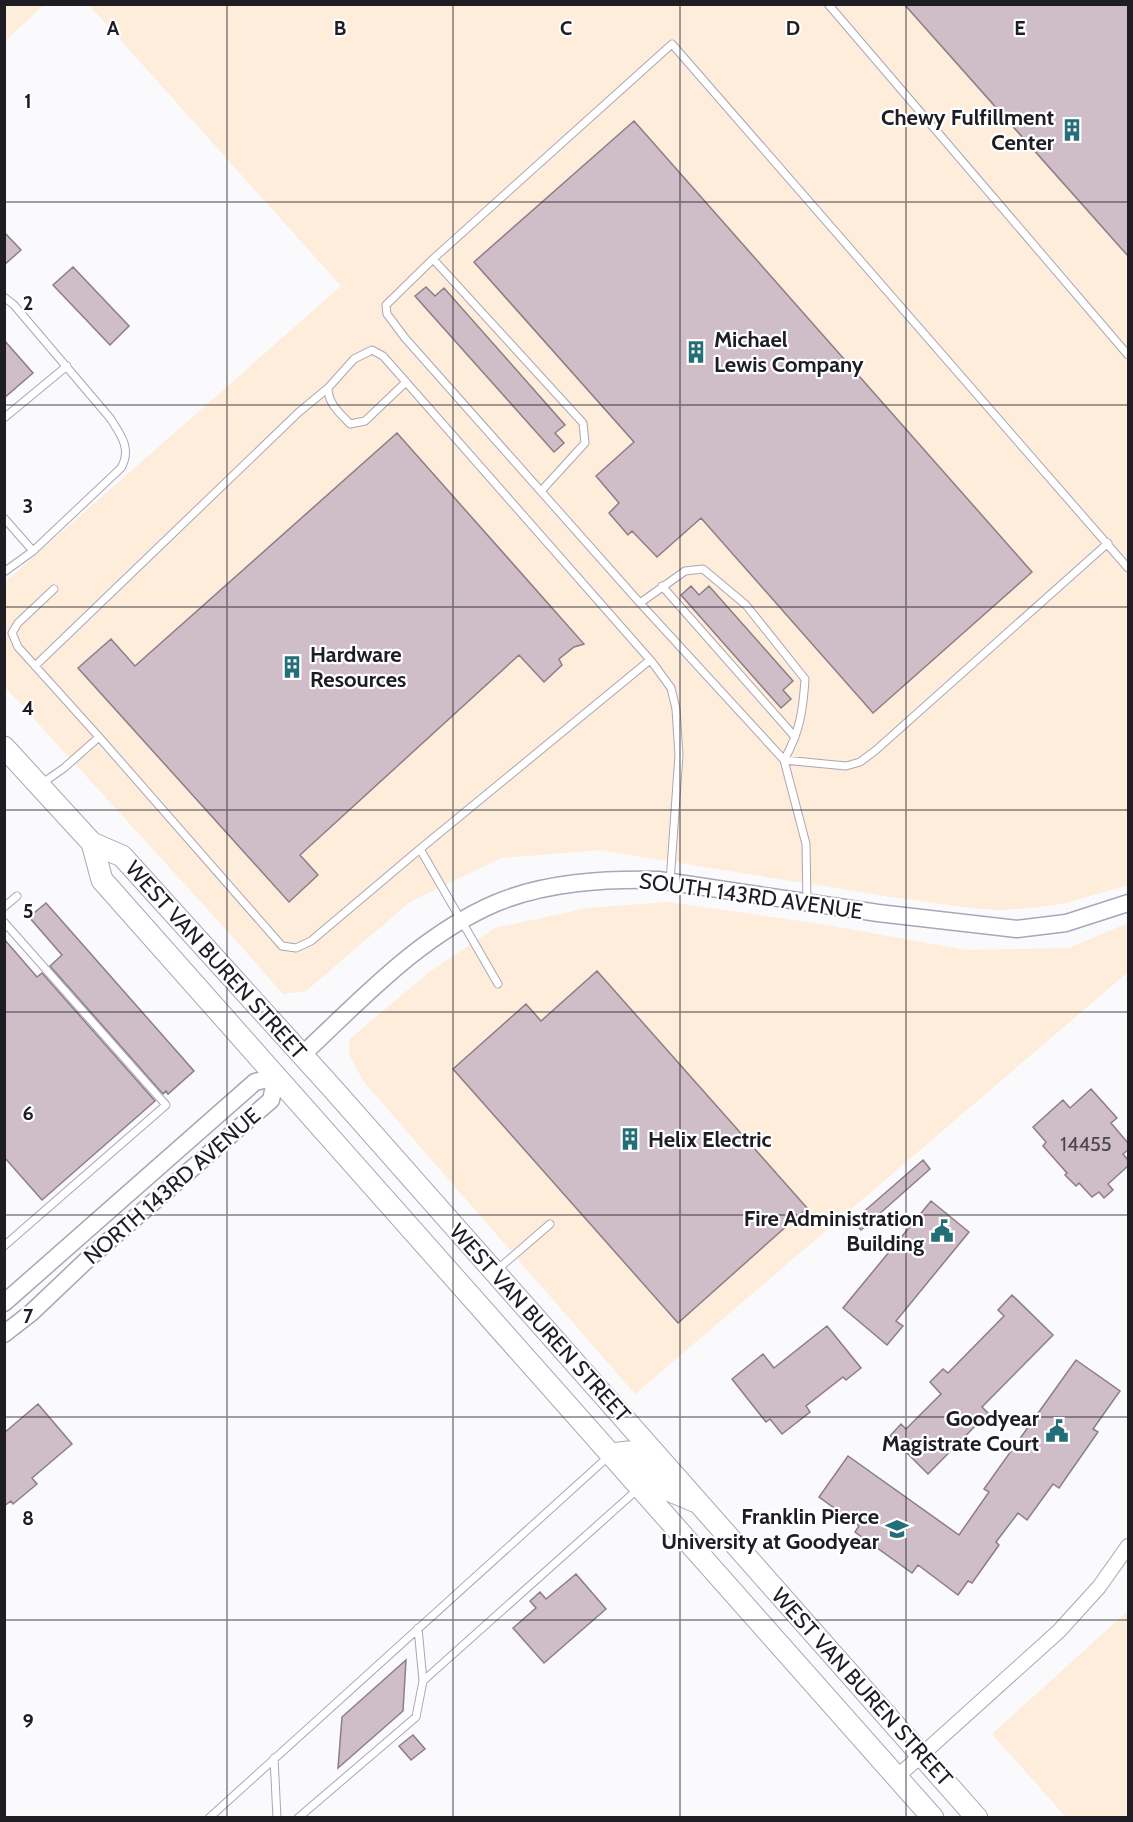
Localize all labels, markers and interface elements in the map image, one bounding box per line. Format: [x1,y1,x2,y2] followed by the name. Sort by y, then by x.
[107,16,120,40] text: A
[334,16,346,40] text: B
[560,16,572,40] text: C
[786,16,800,40] text: D
[1014,16,1026,40] text: E
[24,89,32,113] text: 1
[881,104,1055,156] place label: Chewy Fulfillment Center
[1059,117,1085,143] building icon: Chewy Fulfillment Center
[23,291,33,315] text: 2
[714,326,864,378] place label: Michael Lewis Company
[683,339,709,365] building icon: Michael Lewis Company
[23,494,33,518] text: 3
[310,641,406,693] place label: Hardware Resources
[279,654,305,680] building icon: Hardware Resources
[22,696,34,720] text: 4
[120,855,312,1065] street label: WEST VAN BUREN STREET
[637,867,865,925] street label: SOUTH 143RD AVENUE
[23,899,33,923] text: 5
[22,1101,34,1125] text: 6
[78,1102,266,1270] street label: NORTH 143RD AVENUE
[617,1126,643,1152] building icon: Helix Electric
[648,1126,772,1153] place label: Helix Electric
[1060,1132,1112,1156] house number: 14455
[744,1205,924,1257] place label: Fire Administration Building
[444,1218,636,1428] street label: WEST VAN BUREN STREET
[929,1218,955,1244] public building icon: Fire Administration Building
[23,1304,34,1328] text: 7
[882,1405,1040,1457] place label: Goodyear Magistrate Court
[1044,1418,1070,1444] public building icon: Goodyear Magistrate Court
[661,1503,880,1555] place label: Franklin Pierce University at Goodyear
[22,1506,34,1530] text: 8
[884,1516,910,1542] school or university icon: Franklin Pierce University at Goodyear
[766,1582,958,1792] street label: WEST VAN BUREN STREET
[22,1709,34,1733] text: 9

